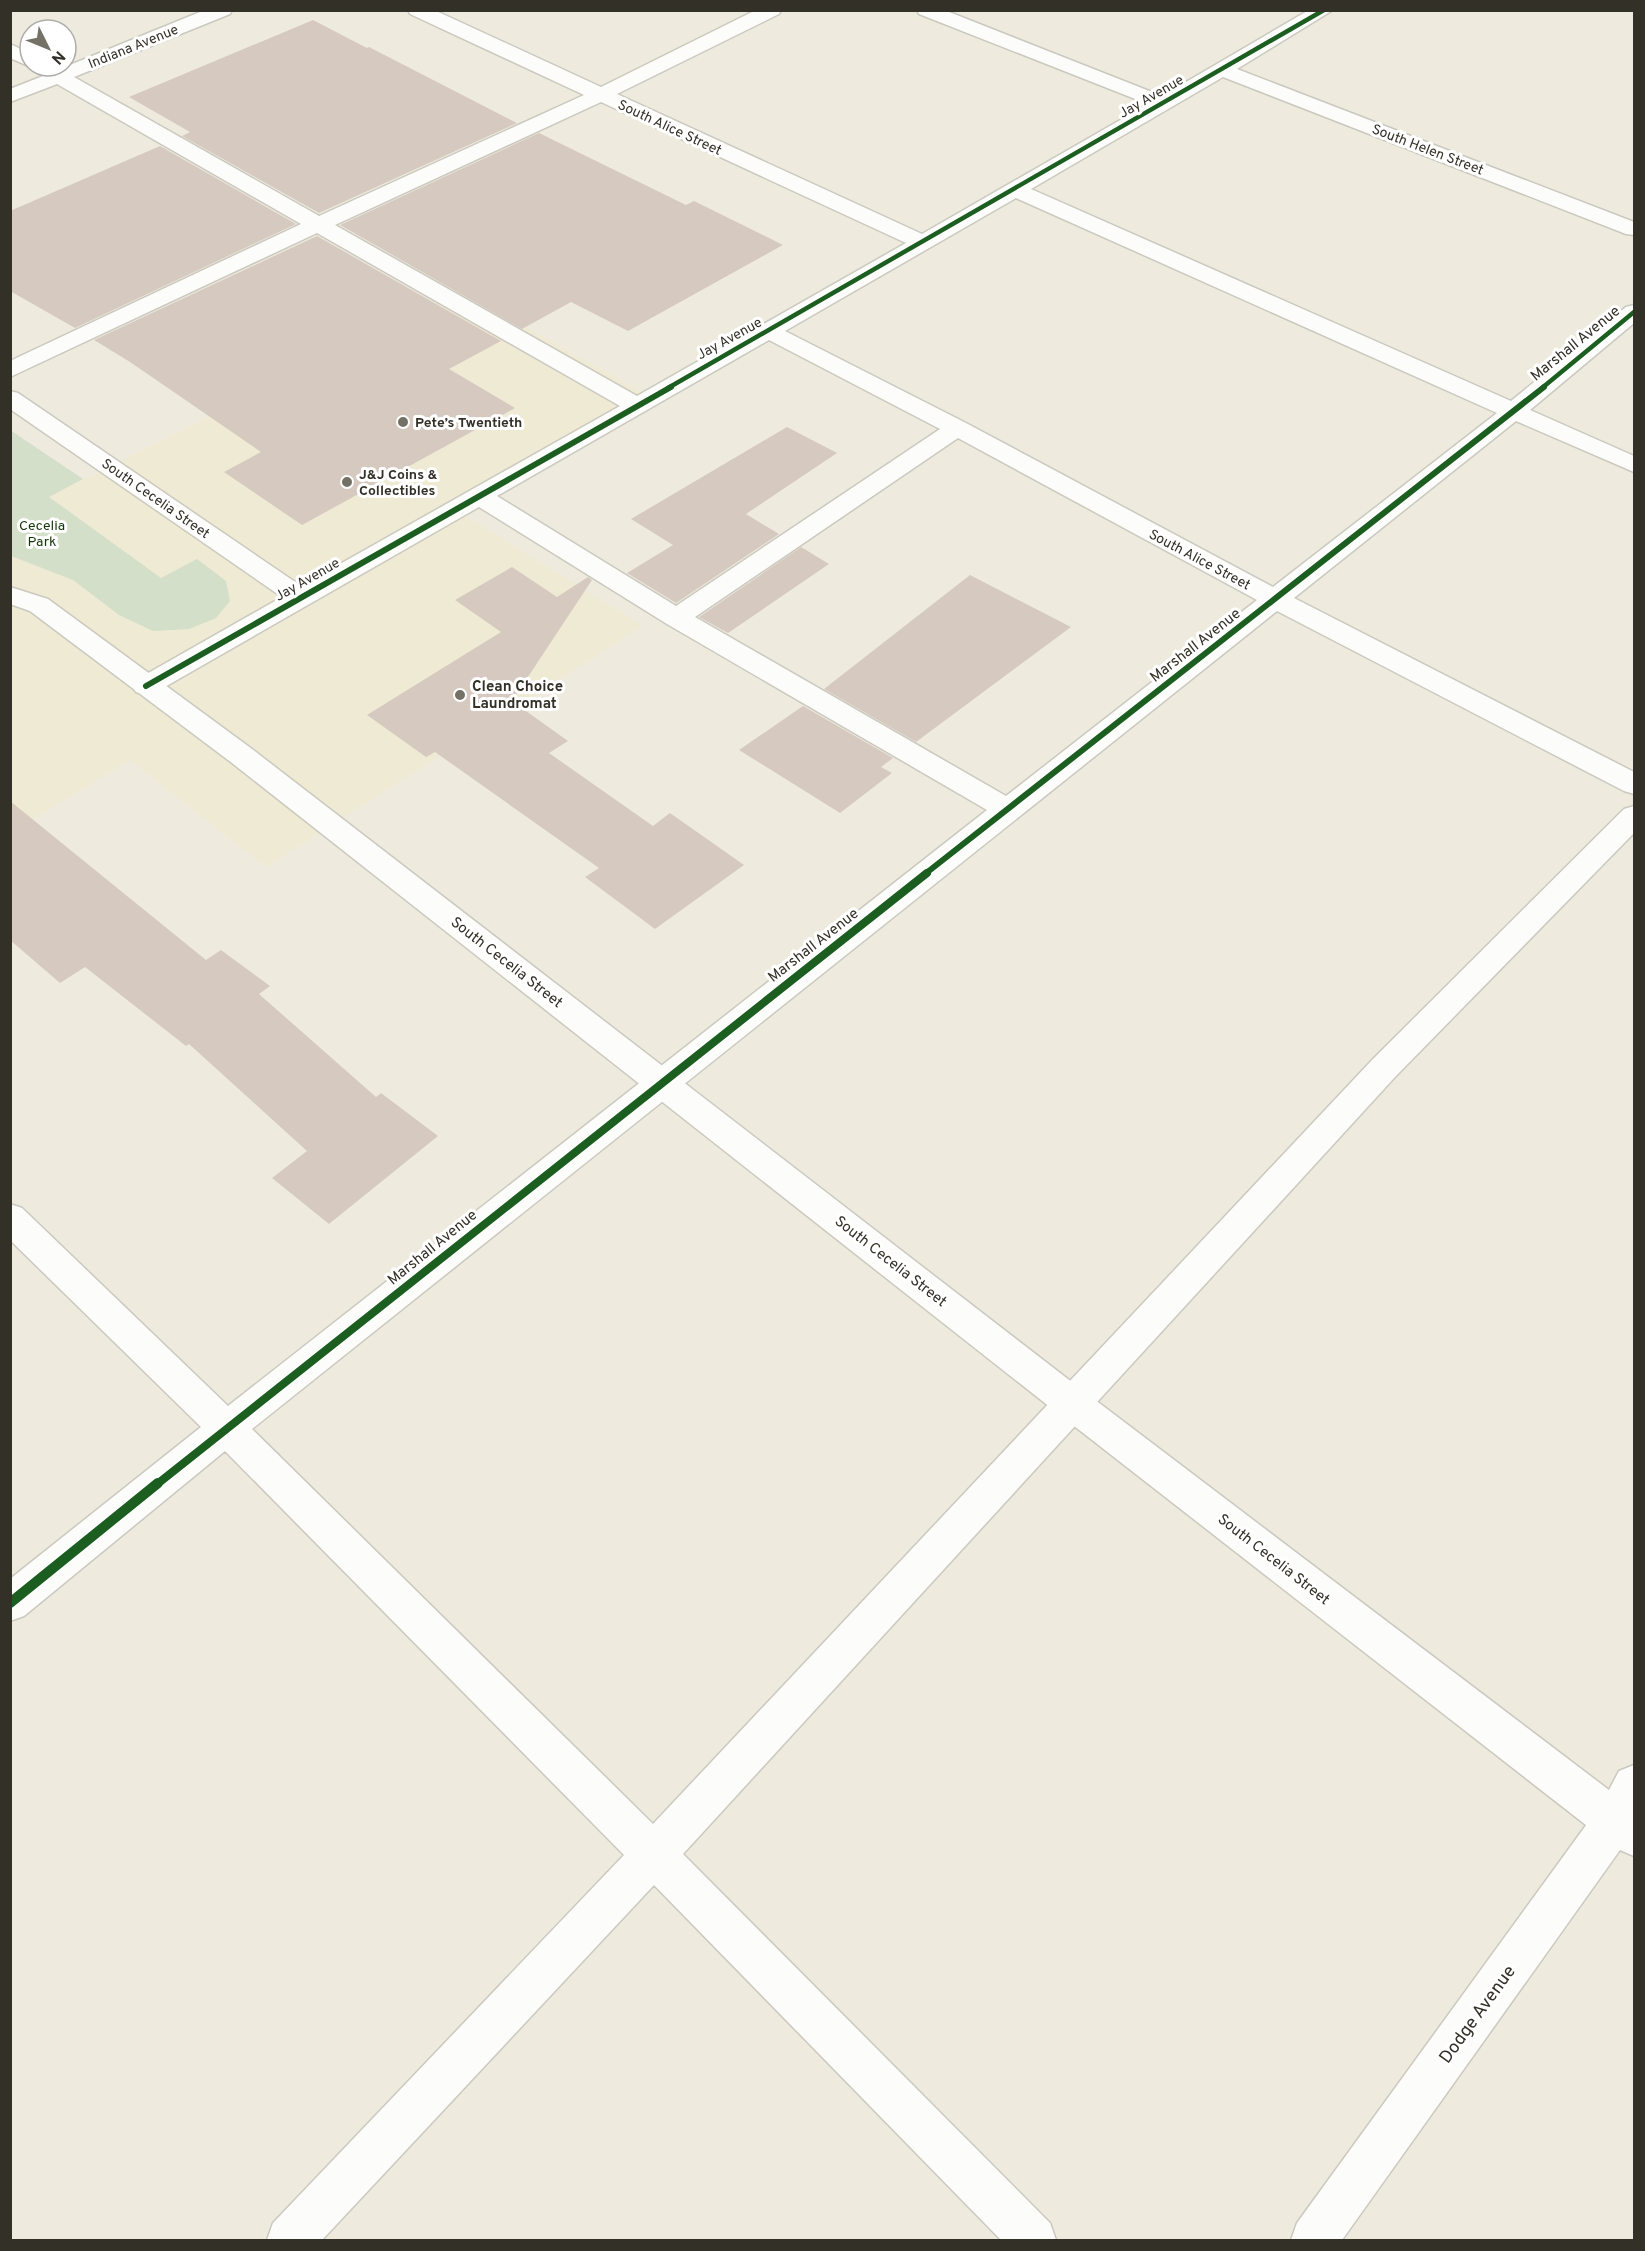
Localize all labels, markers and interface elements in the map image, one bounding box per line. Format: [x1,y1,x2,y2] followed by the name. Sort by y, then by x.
[18,18,78,78] north arrow
[86,22,181,73] street label: Indiana Avenue
[46,46,69,68] text: N
[1116,72,1187,123] street label: Jay Avenue
[615,97,724,160] street label: South Alice Street
[1369,121,1486,180] street label: South Helen Street
[1527,302,1625,386] street label: Marshall Avenue
[694,314,765,364] street label: Jay Avenue
[396,415,410,429] marker: Pete’s Twentieth
[415,415,522,432] place label: Pete’s Twentieth
[98,456,212,543] street label: South Cecelia Street
[359,467,438,500] place label: J&J Coins & Collectibles
[340,475,354,489] marker: J&J Coins & Collectibles
[19,518,65,551] park label: Cecelia Park
[1146,526,1253,594] street label: South Alice Street
[272,555,343,606] street label: Jay Avenue
[1147,605,1245,687] street label: Marshall Avenue
[472,678,563,714] place label: Clean Choice Laundromat
[453,688,467,702] marker: Clean Choice Laundromat
[765,905,863,987] street label: Marshall Avenue
[446,913,566,1013] street label: South Cecelia Street
[384,1206,482,1290] street label: Marshall Avenue
[830,1212,950,1312] street label: South Cecelia Street
[1213,1510,1333,1610] street label: South Cecelia Street
[1435,1961,1522,2069] street label: Dodge Avenue

